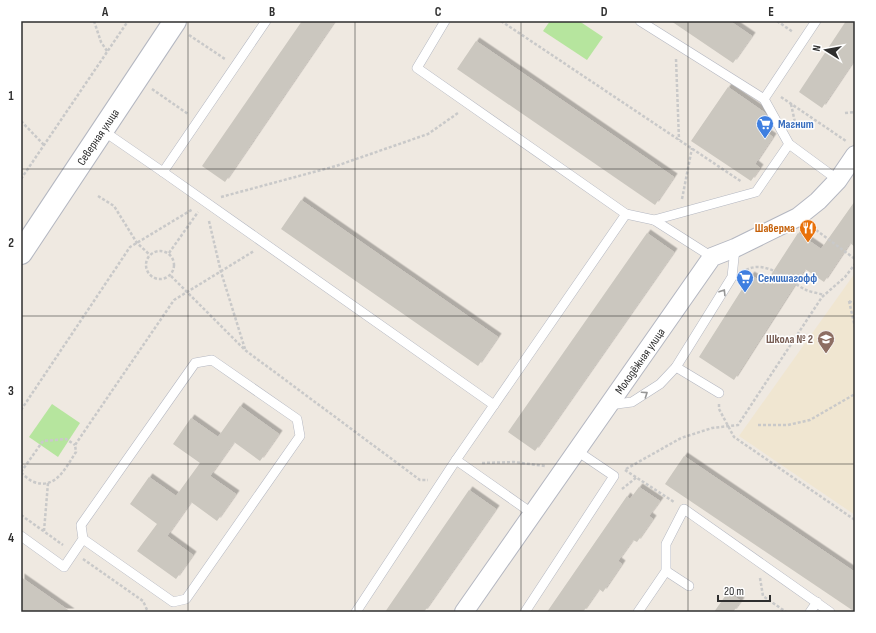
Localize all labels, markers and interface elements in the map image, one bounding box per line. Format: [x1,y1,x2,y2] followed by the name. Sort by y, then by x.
[101,4,109,20] text: A
[269,4,275,20] text: B
[435,4,442,20] text: C
[601,4,608,20] text: D
[768,4,774,20] text: E
[806,30,846,70] north arrow
[810,44,824,52] text: N
[8,88,14,104] text: 1
[74,106,123,168] street label: Северная улица
[755,114,775,139] supermarket icon: Магнит
[778,117,814,132] place label: Магнит
[798,218,818,243] restaurant icon: Шаверма
[755,221,795,236] place label: Шаверма
[8,235,14,251] text: 2
[735,268,755,293] supermarket icon: Семишагофф
[758,271,817,286] place label: Семишагофф
[718,289,725,296] one-way arrow
[612,325,669,397] street label: Молодёжная улица
[816,329,836,354] school or university icon: Школа № 2
[766,332,813,347] place label: Школа № 2
[8,383,14,399] text: 3
[641,391,648,399] one-way arrow
[8,530,14,546] text: 4
[718,577,770,603] scale bar
[724,584,744,599] text: 20 m

